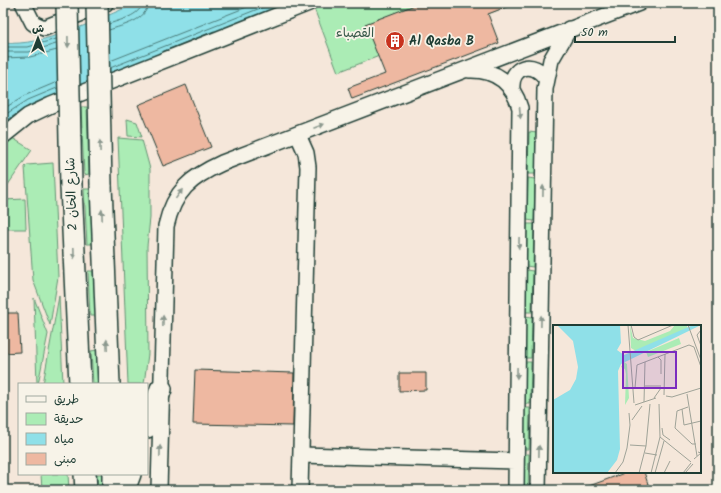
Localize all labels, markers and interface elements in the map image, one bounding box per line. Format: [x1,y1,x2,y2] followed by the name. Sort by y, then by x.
[18,18,58,58] north arrow
[575,18,675,44] scale bar
[32,20,44,38] text: ش
[336,23,374,44] park label: القصباء
[581,23,608,42] text: 50 m
[384,30,406,52] building icon: Al Qasba B
[409,31,474,52] place label: Al Qasba B
[65,36,71,49] one-way arrow
[516,107,523,119] one-way arrow
[314,123,326,129] one-way arrow
[97,140,104,152] one-way arrow
[60,157,84,231] street label: شارع الخان 2
[540,184,546,197] one-way arrow
[175,189,183,199] one-way arrow
[99,209,106,221] one-way arrow
[516,237,522,250] one-way arrow
[71,247,77,260] one-way arrow
[160,314,166,327] one-way arrow
[538,314,544,327] one-way arrow
[553,325,701,473] inset map
[104,339,111,351] one-way arrow
[514,367,520,380] one-way arrow
[18,383,148,475] legend
[54,390,79,409] text: طريق
[54,410,83,429] text: حديقة
[54,430,74,449] text: مياه
[157,444,163,457] one-way arrow
[536,444,542,457] one-way arrow
[54,450,77,469] text: مبنى

